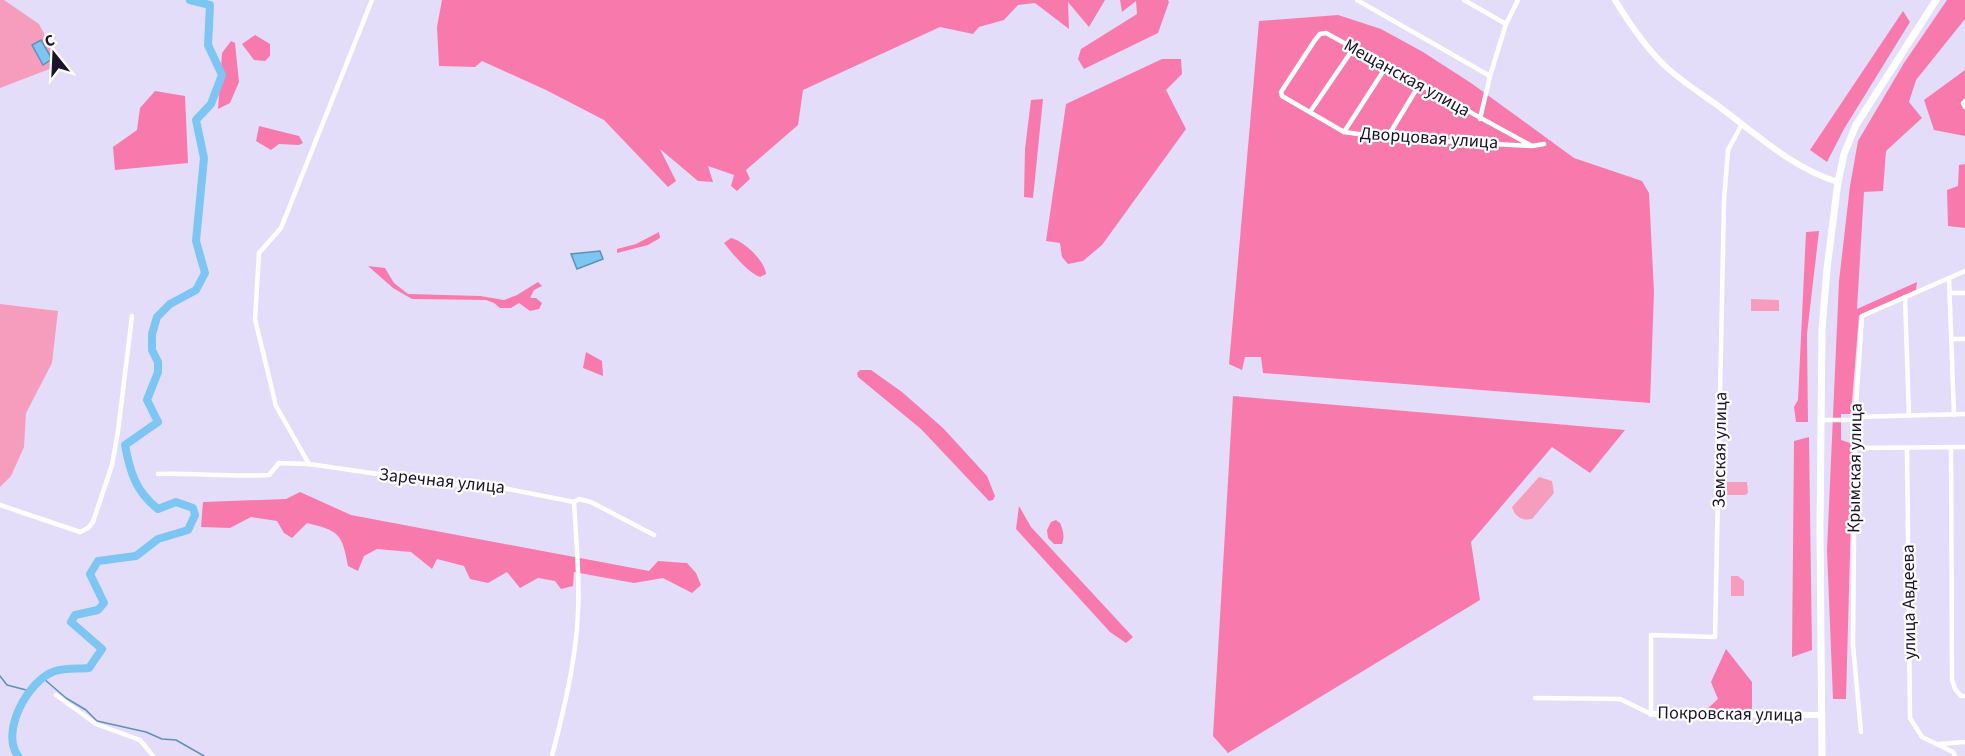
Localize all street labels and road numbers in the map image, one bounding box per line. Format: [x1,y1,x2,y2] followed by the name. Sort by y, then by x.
[1339,33,1475,123] street label: Мещанская улица
[1359,121,1499,155] street label: Дворцовая улица
[1706,392,1734,508] street label: Земская улица
[1841,403,1869,533] street label: Крымская улица
[378,462,506,500] street label: Заречная улица
[1895,544,1923,660] street label: улица Авдеева
[1657,700,1803,728] street label: Покровская улица

